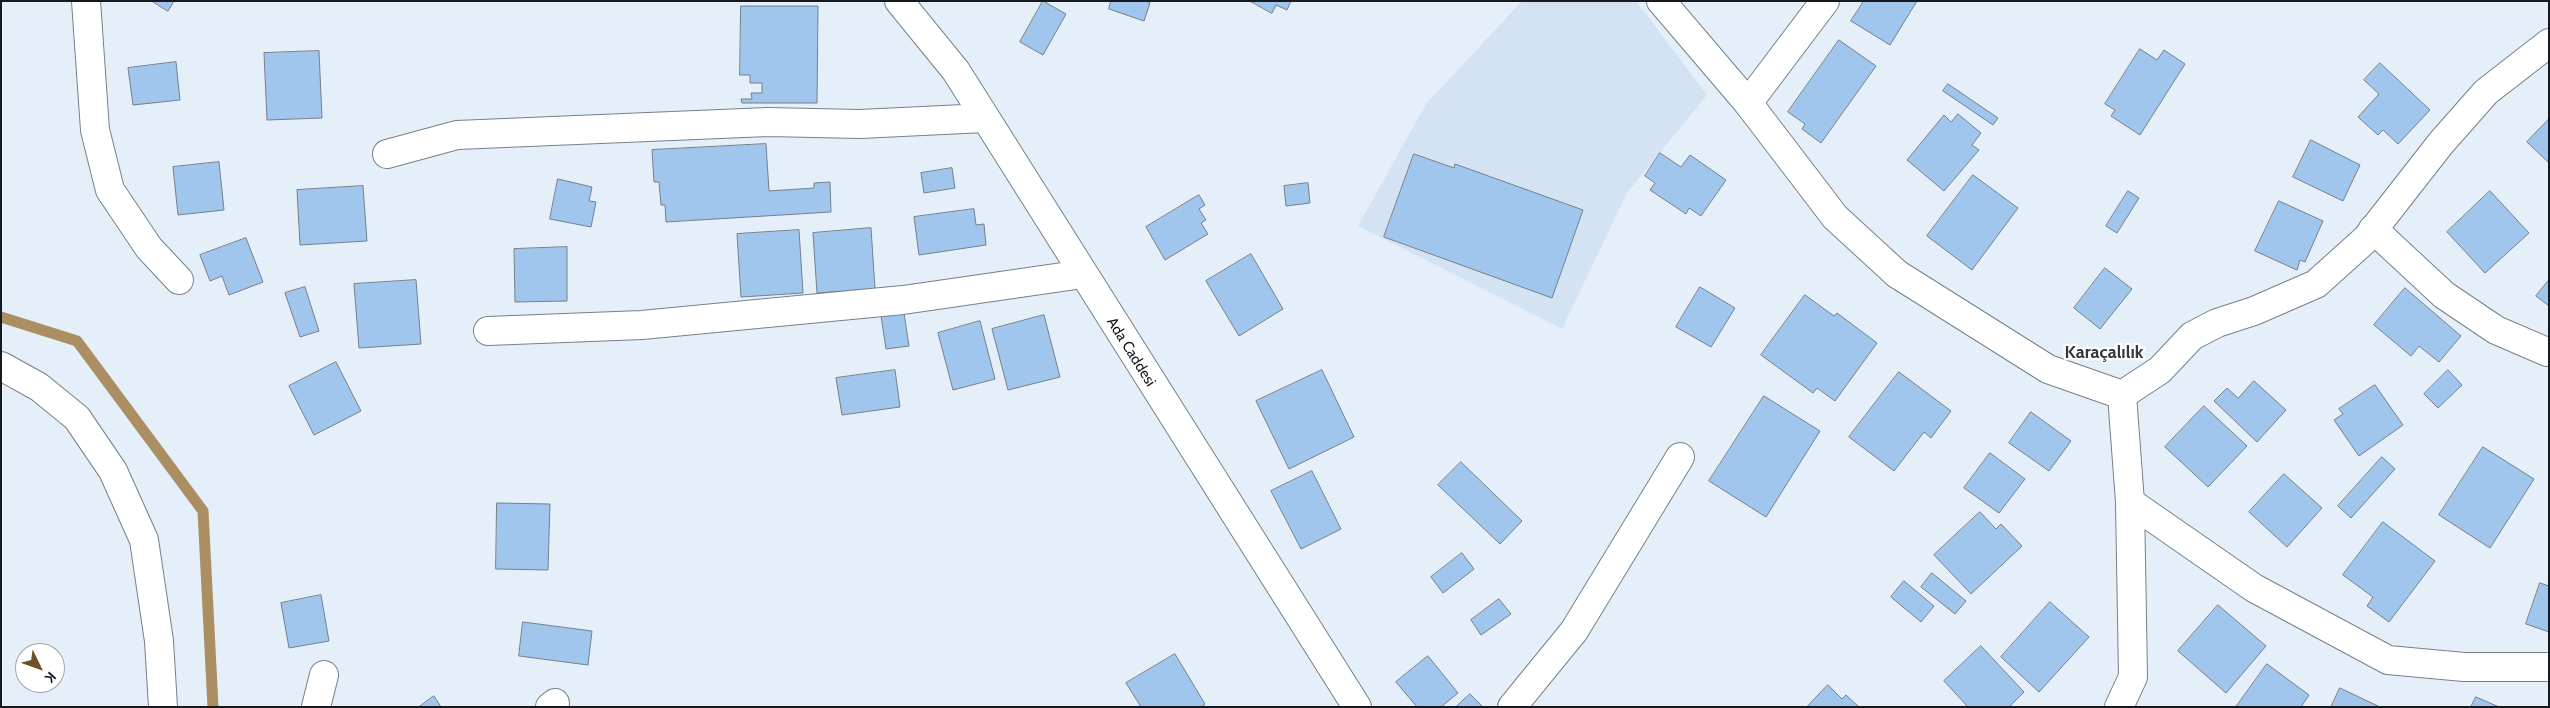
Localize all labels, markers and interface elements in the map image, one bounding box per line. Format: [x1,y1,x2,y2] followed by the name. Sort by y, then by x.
[1103,314,1159,390] street label: Ada Caddesi
[2065,342,2143,364] district label: Karaçalılık
[15,643,65,693] north arrow
[41,668,60,687] text: K

